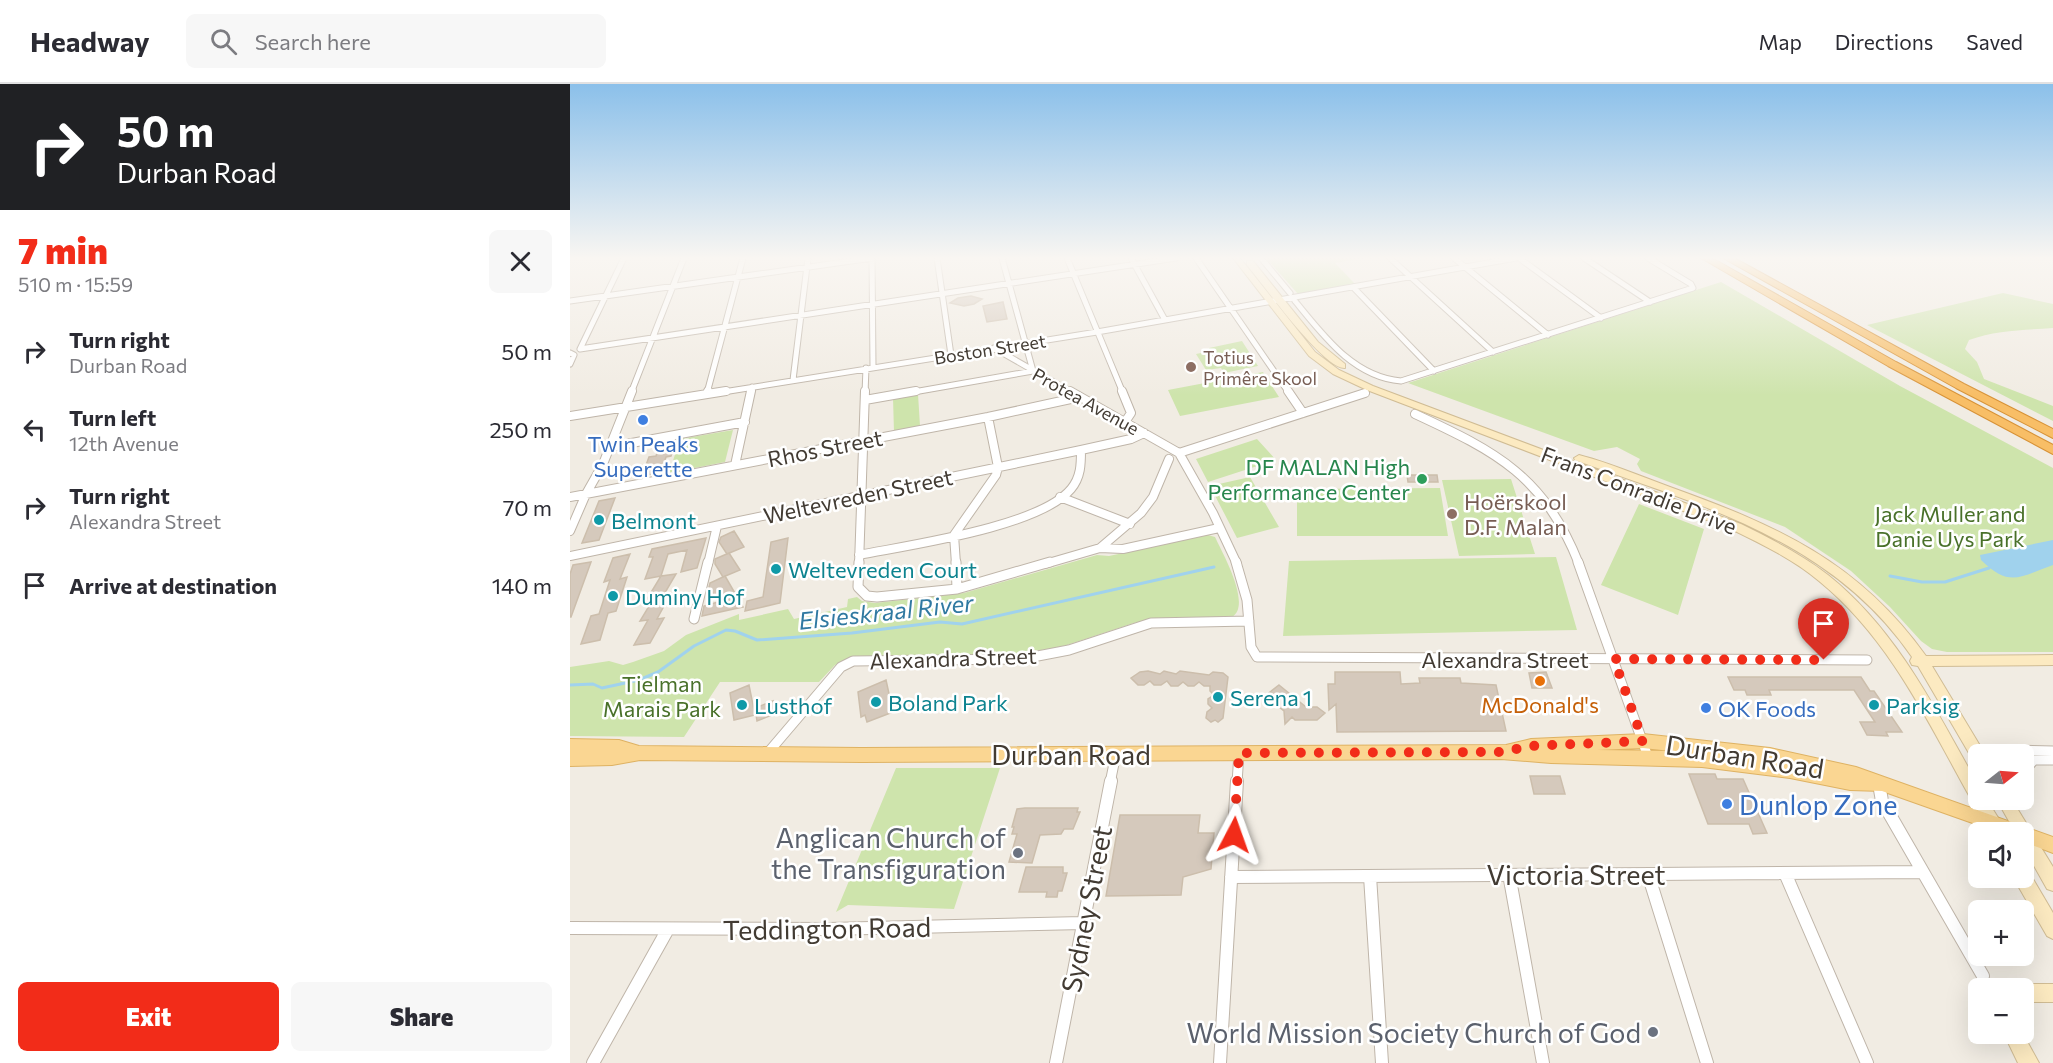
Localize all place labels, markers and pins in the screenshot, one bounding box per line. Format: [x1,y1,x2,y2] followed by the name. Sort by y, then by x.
[1203,346,1317,389] place label: Totius Primêre Skool
[1184,360,1198,374] marker: Totius Primêre Skool
[636,413,650,427] marker: Twin Peaks Superette
[587,430,699,482] place label: Twin Peaks Superette
[1208,453,1410,505] place label: DF MALAN High Performance Center
[1415,472,1429,486] marker: DF MALAN High Performance Center
[1464,488,1567,540] place label: Hoërskool D.F. Malan
[611,507,696,534] place label: Belmont
[1445,507,1459,521] marker: Hoërskool D.F. Malan
[592,513,606,527] marker: Belmont
[788,556,977,583] place label: Weltevreden Court
[769,562,783,576] marker: Weltevreden Court
[625,583,745,610] place label: Duminy Hof
[606,589,620,603] marker: Duminy Hof
[1798,598,1849,660] pin
[1533,674,1547,688] marker: McDonald's
[1230,684,1312,711] place label: Serena 1
[888,689,1008,716] place label: Boland Park
[1211,690,1225,704] marker: Serena 1
[1481,691,1599,718] place label: McDonald's
[754,692,832,719] place label: Lusthof
[1886,692,1960,719] place label: Parksig
[869,695,883,709] marker: Boland Park
[1718,695,1816,722] place label: OK Foods
[735,698,749,712] marker: Lusthof
[1867,698,1881,712] marker: Parksig
[1699,701,1713,715] marker: OK Foods
[1739,788,1898,821] place label: Dunlop Zone
[1720,797,1734,811] marker: Dunlop Zone
[771,821,1006,885] place label: Anglican Church of the Transfiguration
[1011,846,1025,860] marker: Anglican Church of the Transfiguration
[1187,1016,1641,1049] place label: World Mission Society Church of God
[1646,1025,1660,1039] marker: World Mission Society Church of God

